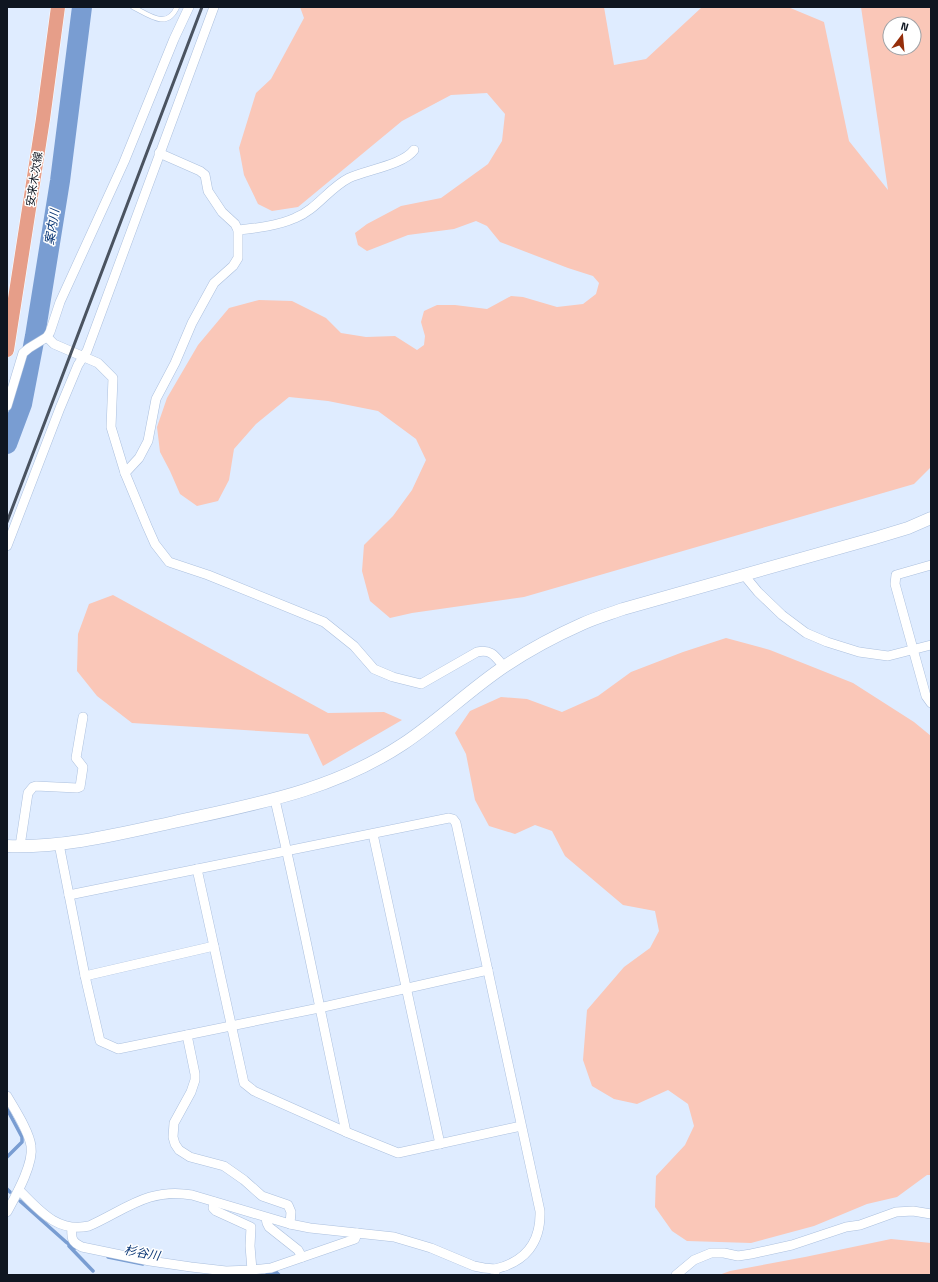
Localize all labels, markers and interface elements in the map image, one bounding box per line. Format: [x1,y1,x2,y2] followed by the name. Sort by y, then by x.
[882,16,922,56] north arrow
[899,18,911,35] text: N
[22,151,46,207] street label: 安来木次線
[39,206,64,246] water label: 案内川
[123,1240,163,1265] water label: 杉谷川

